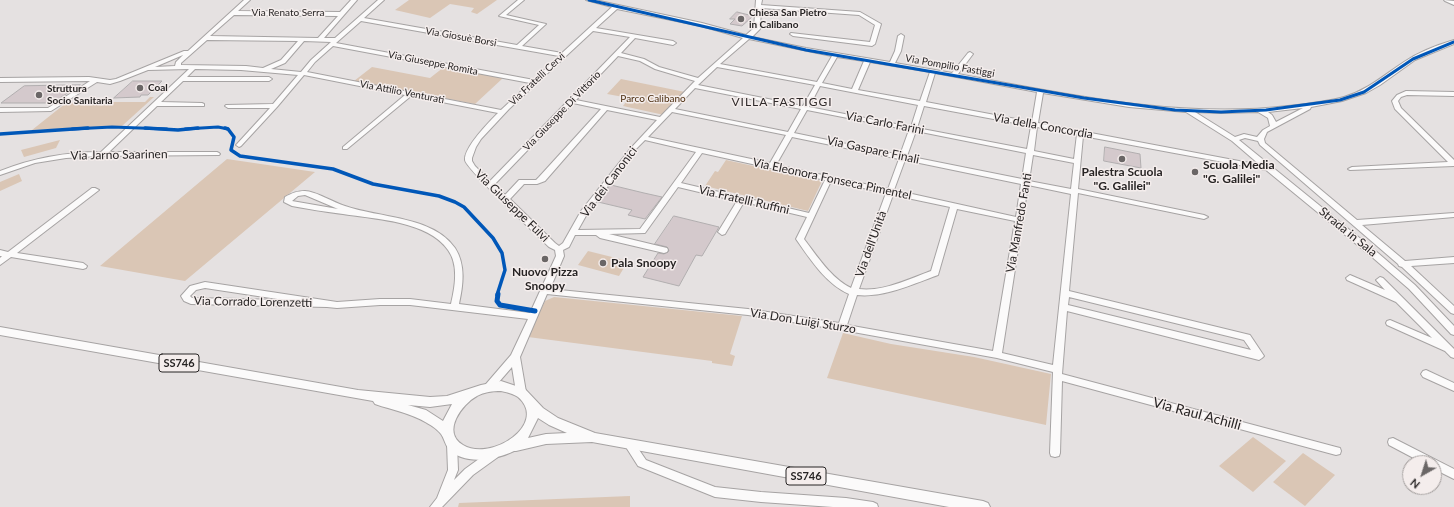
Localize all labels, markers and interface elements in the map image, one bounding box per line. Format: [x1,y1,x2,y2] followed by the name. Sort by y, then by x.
[251,7,325,19] street label: Via Renato Serra
[749,7,827,30] place label: Chiesa San Pietro in Calibano
[736,14,746,24] marker: Chiesa San Pietro in Calibano
[424,25,498,49] street label: Via Giosuè Borsi
[387,48,479,78] street label: Via Giuseppe Romita
[507,50,567,108] street label: Via Fratelli Cervi
[904,52,996,80] street label: Via Pompilio Fastiggi
[521,69,603,153] street label: Via Giuseppe Di Vittorio
[359,78,445,106] street label: Via Attilio Venturati
[148,82,168,94] place label: Coal
[47,83,113,106] place label: Struttura Socio Sanitaria
[135,83,145,93] marker: Coal
[34,90,44,100] marker: Struttura Socio Sanitaria
[620,93,686,105] park label: Parco Calibano
[731,95,833,109] district label: VILLA FASTIGGI
[844,108,926,138] street label: Via Carlo Farini
[992,110,1094,142] street label: Via della Concordia
[825,133,921,167] street label: Via Gaspare Finali
[578,144,640,220] street label: Via dei Canonici
[70,147,168,163] street label: Via Jarno Saarinen
[1117,154,1127,164] marker: Palestra Scuola "G. Galilei"
[751,155,913,203] street label: Via Eleonora Fonseca Pimentel
[1203,158,1275,186] place label: Scuola Media "G. Galilei"
[1082,165,1162,193] place label: Palestra Scuola "G. Galilei"
[472,167,552,245] street label: Via Giuseppe Fulvi
[1190,167,1200,177] marker: Scuola Media "G. Galilei"
[1003,172,1035,274] street label: Via Manfredo Fanti
[697,183,791,217] street label: Via Fratelli Ruffini
[1316,204,1380,260] street label: Strada in Sala
[852,209,890,279] street label: Via dell'Unità
[540,254,550,264] marker: Nuovo Pizza Snoopy
[611,256,676,270] place label: Pala Snoopy
[598,258,608,268] marker: Pala Snoopy
[512,265,578,293] place label: Nuovo Pizza Snoopy
[194,294,312,310] street label: Via Corrado Lorenzetti
[749,306,857,336] street label: Via Don Luigi Sturzo
[159,354,199,372] road number: SS746
[1151,394,1243,434] street label: Via Raul Achilli
[1402,455,1442,495] north arrow
[786,467,826,485] road number: SS746
[1407,476,1422,492] text: N

